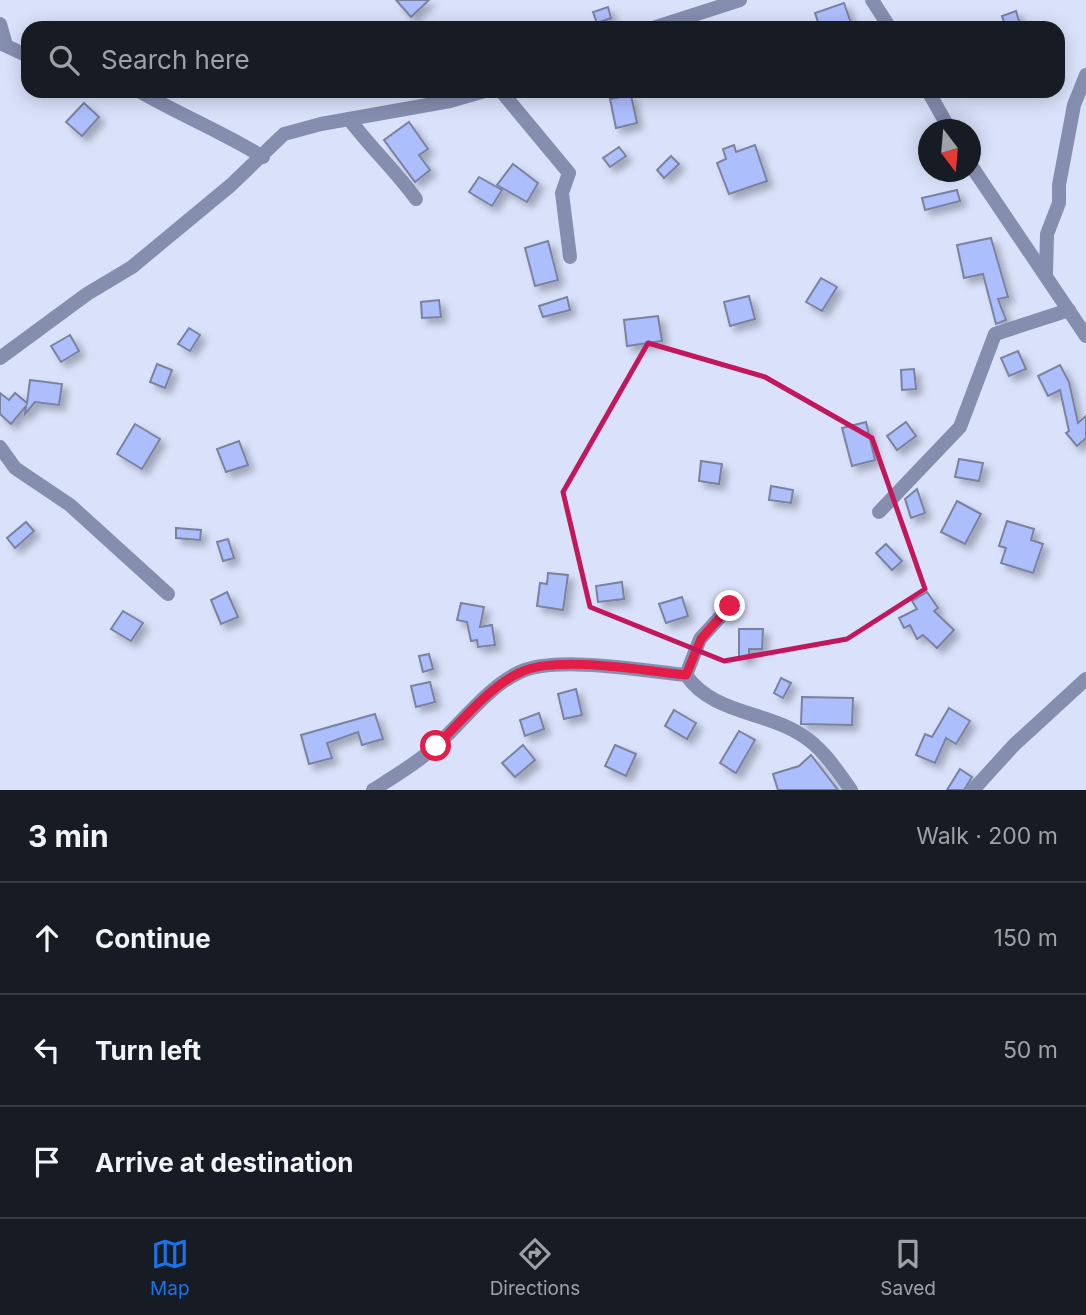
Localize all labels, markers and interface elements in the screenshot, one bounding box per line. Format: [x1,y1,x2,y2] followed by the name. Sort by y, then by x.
[21,21,1065,98] search box
[45,41,83,79] icon: search
[101,44,250,75] text: Search here
[918,119,981,182] north arrow
[714,590,745,621] route end
[420,730,451,761] route start
[28,818,109,854] text: 3 min
[916,822,1058,850] text: Walk · 200 m
[28,919,66,957] icon: ahead
[95,923,211,954] text: Continue
[994,924,1058,952] text: 150 m
[28,1031,66,1069] icon: left
[95,1035,201,1066] text: Turn left
[1003,1036,1058,1064] text: 50 m
[28,1143,66,1181] icon: arrive
[95,1147,354,1178] text: Arrive at destination
[150,1235,190,1300] tab: Map
[490,1235,580,1300] tab: Directions
[880,1235,936,1300] tab: Saved

